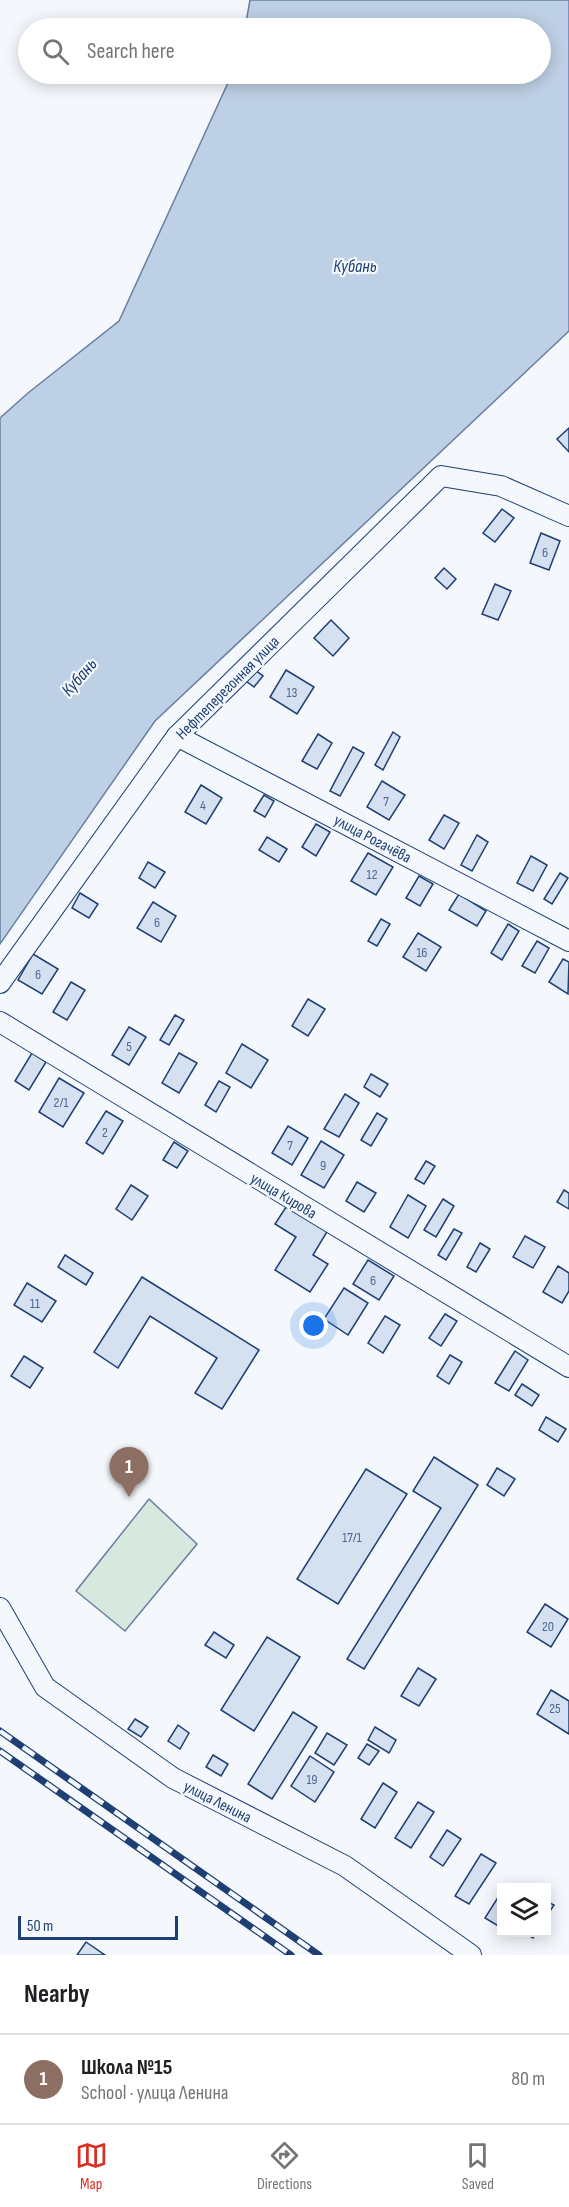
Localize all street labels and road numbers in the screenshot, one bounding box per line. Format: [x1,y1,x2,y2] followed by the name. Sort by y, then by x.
[172,632,284,744] street label: Нефтеперегонная улица
[330,811,414,868] street label: улица Рогачёва
[247,1169,320,1223] street label: улица Кирова
[180,1777,254,1827] street label: улица Ленина

